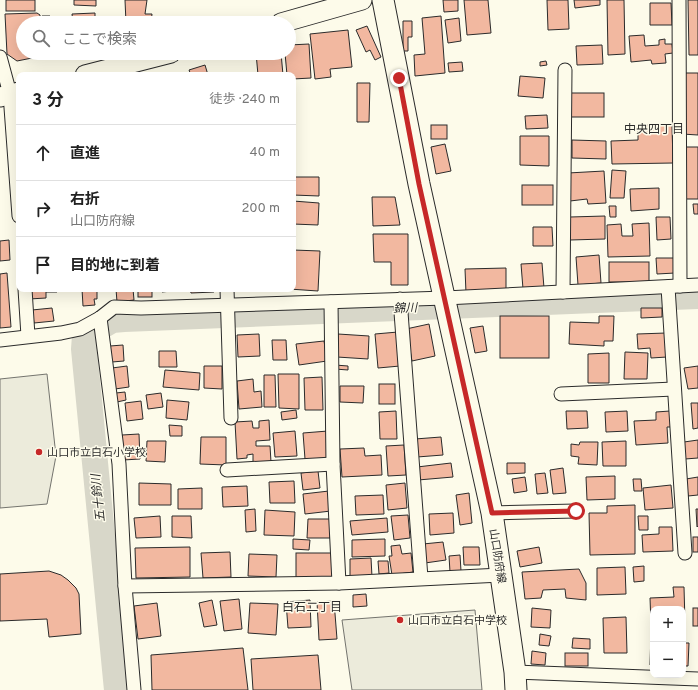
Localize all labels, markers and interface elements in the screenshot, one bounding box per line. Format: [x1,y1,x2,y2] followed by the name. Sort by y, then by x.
[16,16,296,60] search box
[30,27,52,49] icon: search
[62,31,137,50] text: ここで検索
[390,69,408,87] route end
[32,90,63,112] text: 3 分
[210,92,280,108] text: 徒歩 · 240 m
[624,122,684,138] district label: 中央四丁目
[32,142,54,164] icon: ahead
[70,145,100,164] text: 直進
[250,145,280,161] text: 40 m
[70,191,100,210] text: 右折
[32,198,54,220] icon: right
[241,201,280,217] text: 200 m
[70,214,135,230] text: 山口防府線
[32,254,54,276] icon: arrive
[70,257,160,276] text: 目的地に到着
[393,301,419,317] water label: 錦川
[47,446,146,460] place label: 山口市立白石小学校
[34,447,44,457] marker: 山口市立白石小学校
[88,471,109,523] water label: 五十鈴川
[567,502,585,520] route start
[486,528,508,584] street label: 山口防府線
[282,600,342,616] district label: 白石二丁目
[650,606,686,678] map controls
[650,606,686,642] button: +
[408,614,507,628] place label: 山口市立白石中学校
[395,615,405,625] marker: 山口市立白石中学校
[650,642,686,678] button: −

